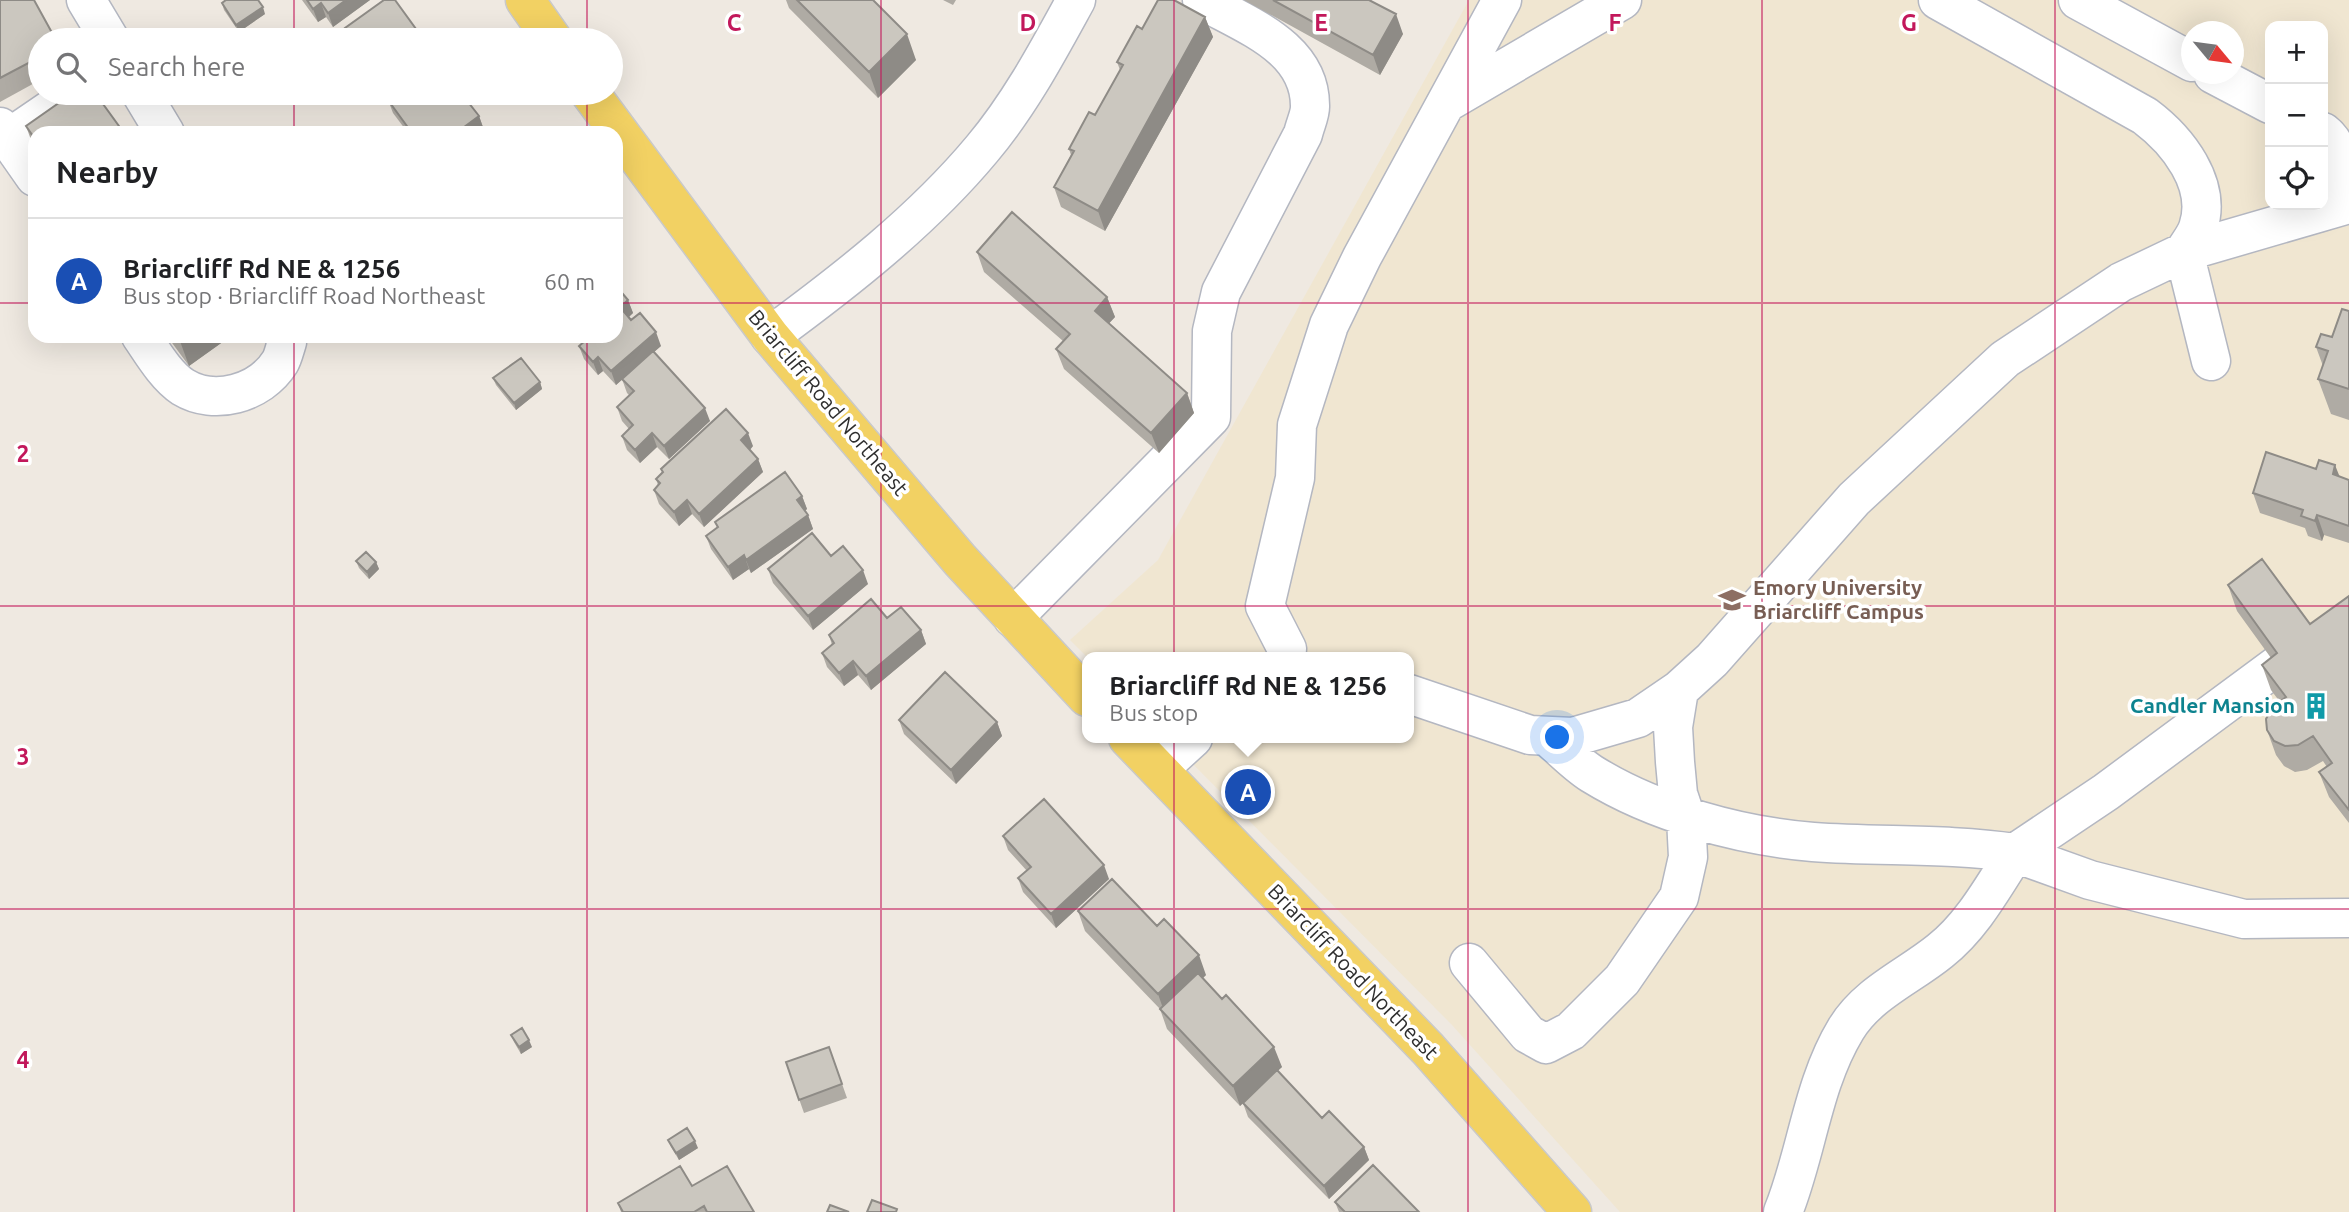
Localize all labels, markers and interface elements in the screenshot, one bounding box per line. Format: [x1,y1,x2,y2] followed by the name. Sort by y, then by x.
[727,10,742,35] text: C
[1020,10,1036,35] text: D
[1314,10,1328,35] text: E
[1609,10,1622,35] text: F
[1901,10,1917,35] text: G
[2181,21,2244,84] north arrow
[2265,21,2328,210] map controls
[2265,21,2328,84] button: +
[28,28,623,105] search box
[52,48,90,86] icon: search
[108,52,245,81] text: Search here
[2265,84,2328,147] button: −
[2265,147,2328,210] button: locate
[56,155,158,189] text: Nearby
[123,254,400,283] text: Briarcliff Rd NE & 1256
[71,269,87,294] text: A
[544,269,595,294] text: 60 m
[123,283,485,308] text: Bus stop · Briarcliff Road Northeast
[744,305,913,500] street label: Briarcliff Road Northeast
[17,441,29,466] text: 2
[1753,575,1924,623] place label: Emory University Briarcliff Campus
[1717,585,1747,615] school or university icon: Emory University Briarcliff Campus
[1082,652,1414,743] popup
[1109,671,1387,700] text: Briarcliff Rd NE & 1256
[2301,691,2331,721] building icon: Candler Mansion
[2130,693,2295,717] place label: Candler Mansion
[1109,700,1198,725] text: Bus stop
[1540,720,1574,754] your location
[17,744,29,769] text: 3
[1225,766,1271,818] pin: A
[1264,879,1444,1064] street label: Briarcliff Road Northeast
[17,1047,30,1072] text: 4

